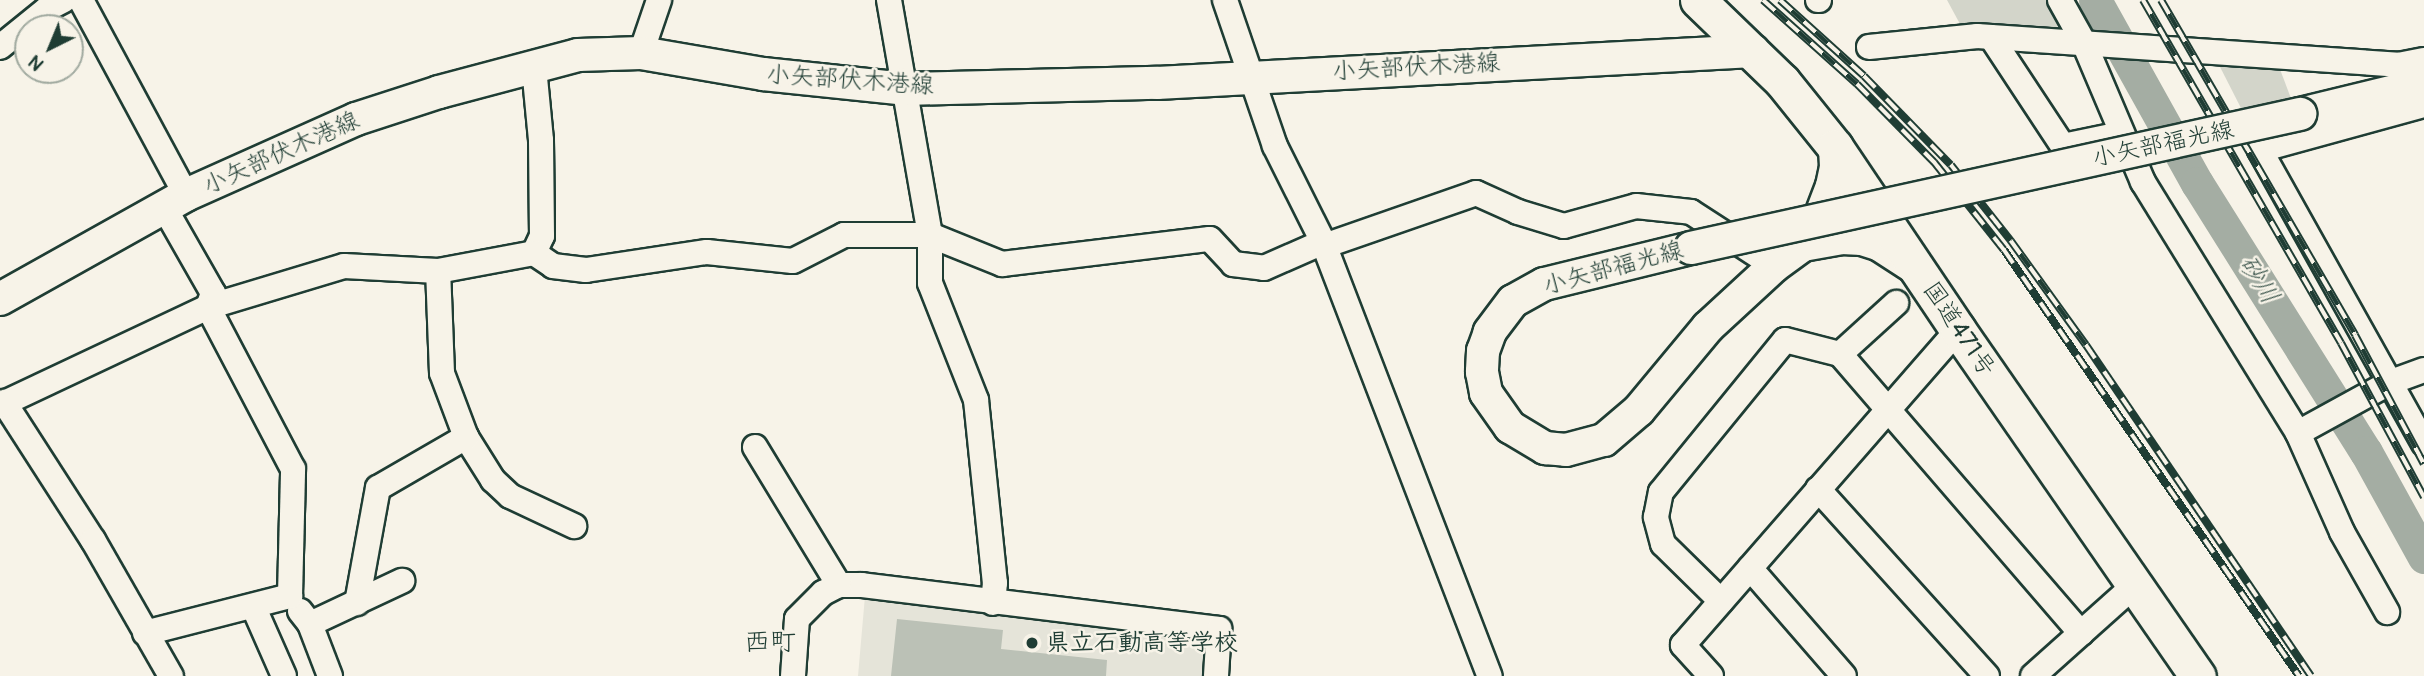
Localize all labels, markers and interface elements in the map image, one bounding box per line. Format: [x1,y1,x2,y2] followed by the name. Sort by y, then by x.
[14,14,84,84] north arrow
[1331,48,1501,86] street label: 小矢部伏木港線
[23,50,49,76] text: N
[765,60,935,100] street label: 小矢部伏木港線
[198,106,364,200] street label: 小矢部伏木港線
[2090,115,2236,173] street label: 小矢部福光線
[1540,235,1686,301] street label: 小矢部福光線
[2231,250,2285,310] water label: 砂川
[1917,276,2001,382] street label: 国道471号
[744,627,796,659] district label: 西町
[1046,629,1238,657] place label: 県立石動高等学校
[1024,635,1040,651] marker: 県立石動高等学校

